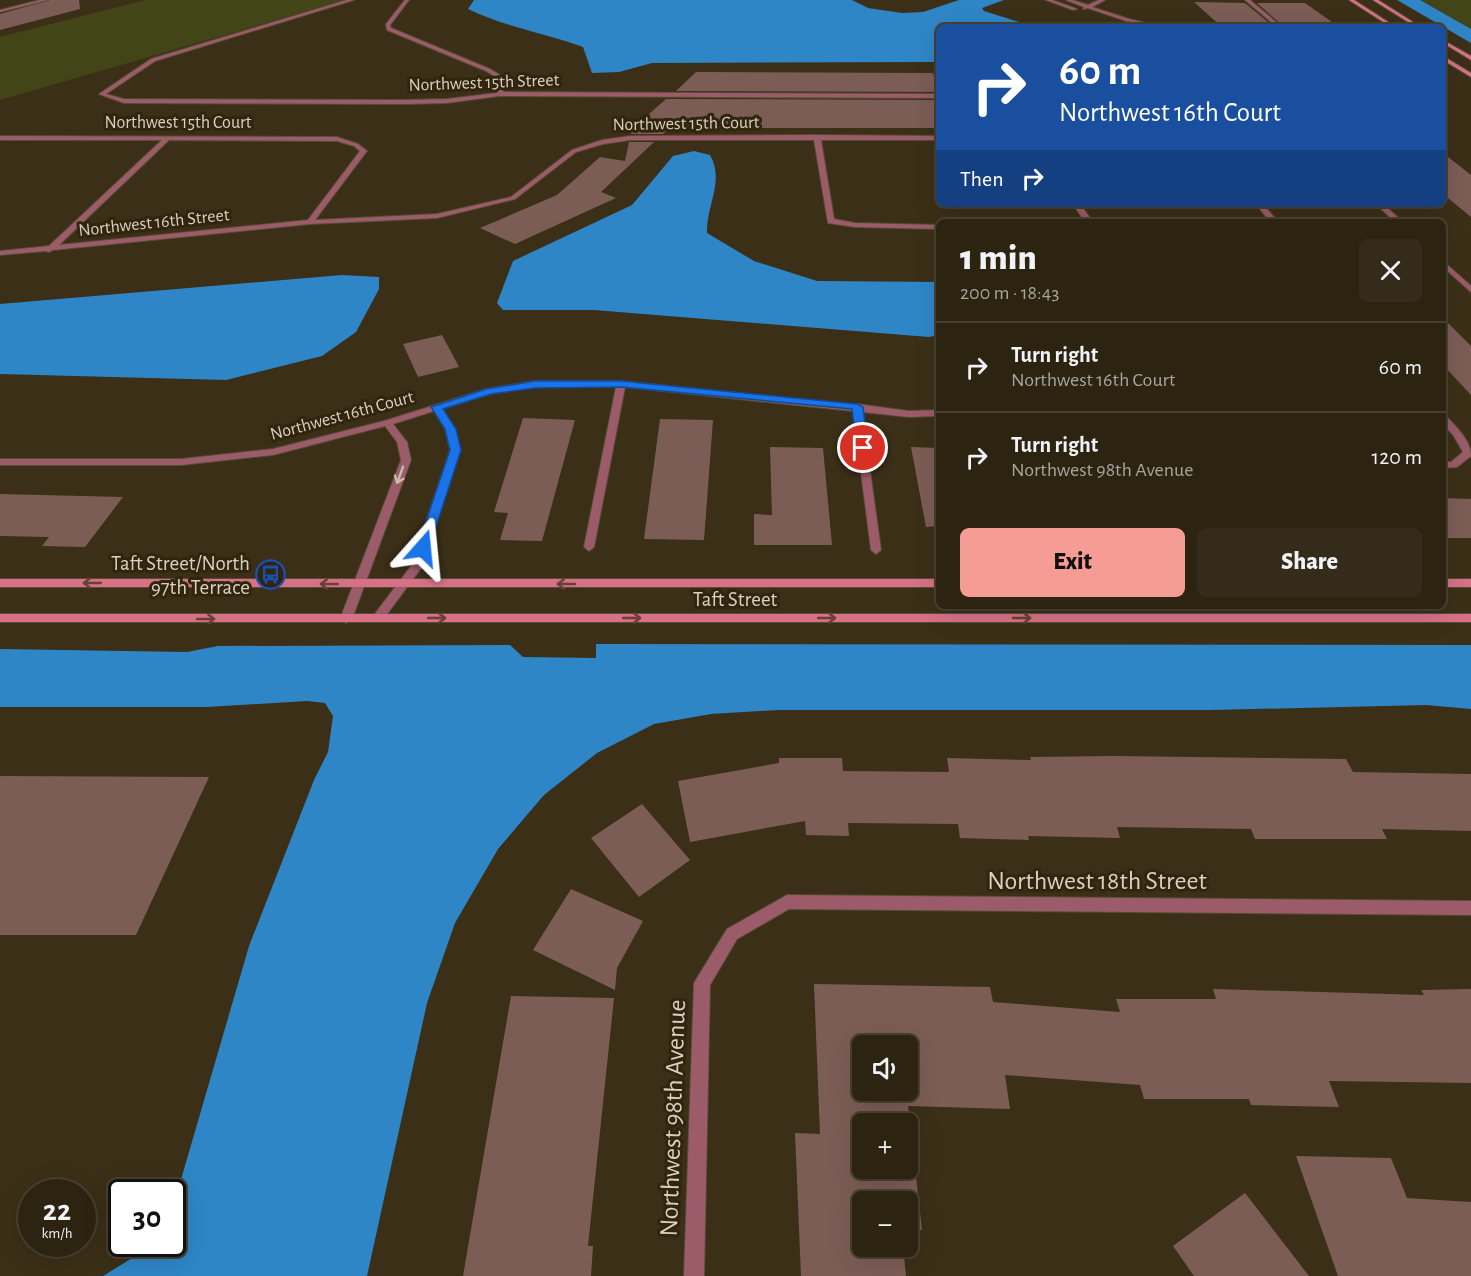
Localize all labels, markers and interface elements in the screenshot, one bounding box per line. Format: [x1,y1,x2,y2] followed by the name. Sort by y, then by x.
[960,48,1038,126] icon: right
[1059,50,1141,92] text: 60 m
[408,71,560,95] street label: Northwest 15th Street
[1059,99,1281,126] text: Northwest 16th Court
[105,114,252,132] street label: Northwest 15th Court
[612,114,760,134] street label: Northwest 15th Court
[1016,162,1049,195] icon: right
[960,168,1004,190] text: Then
[78,206,231,240] street label: Northwest 16th Street
[1359,239,1422,302] button: close
[960,240,1037,276] text: 1 min
[960,283,1060,303] text: 200 m · 18:43
[1011,344,1098,366] text: Turn right
[960,351,993,384] icon: right
[1379,356,1422,378] text: 60 m
[1011,370,1175,390] text: Northwest 16th Court
[268,388,416,444] street label: Northwest 16th Court
[837,422,888,473] pin
[846,431,879,464] icon: arrive
[1011,434,1098,456] text: Turn right
[960,441,993,474] icon: right
[1372,446,1422,468] text: 120 m
[1011,460,1194,480] text: Northwest 98th Avenue
[394,465,405,484] one-way arrow
[391,516,455,580] position arrow
[960,528,1185,597] button: Exit
[1197,528,1422,597] button: Share
[111,553,250,598] place label: Taft Street/North 97th Terrace
[255,559,287,591] bus stop icon: Taft Street/North 97th Terrace
[82,577,102,589] one-way arrow
[319,578,339,590] one-way arrow
[556,578,576,590] one-way arrow
[693,589,778,610] street label: Taft Street
[426,612,446,624] one-way arrow
[621,612,641,624] one-way arrow
[816,612,836,624] one-way arrow
[1011,612,1031,624] one-way arrow
[195,613,215,625] one-way arrow
[987,868,1207,894] street label: Northwest 18th Street
[656,999,690,1237] street label: Northwest 98th Avenue
[852,1035,918,1257] map controls
[852,1035,918,1101] button: sound
[852,1113,918,1179] button: +
[108,1179,186,1257] speed limit sign: 30
[852,1191,918,1257] button: −
[43,1196,71,1226] text: 22
[42,1226,72,1241] text: km/h

